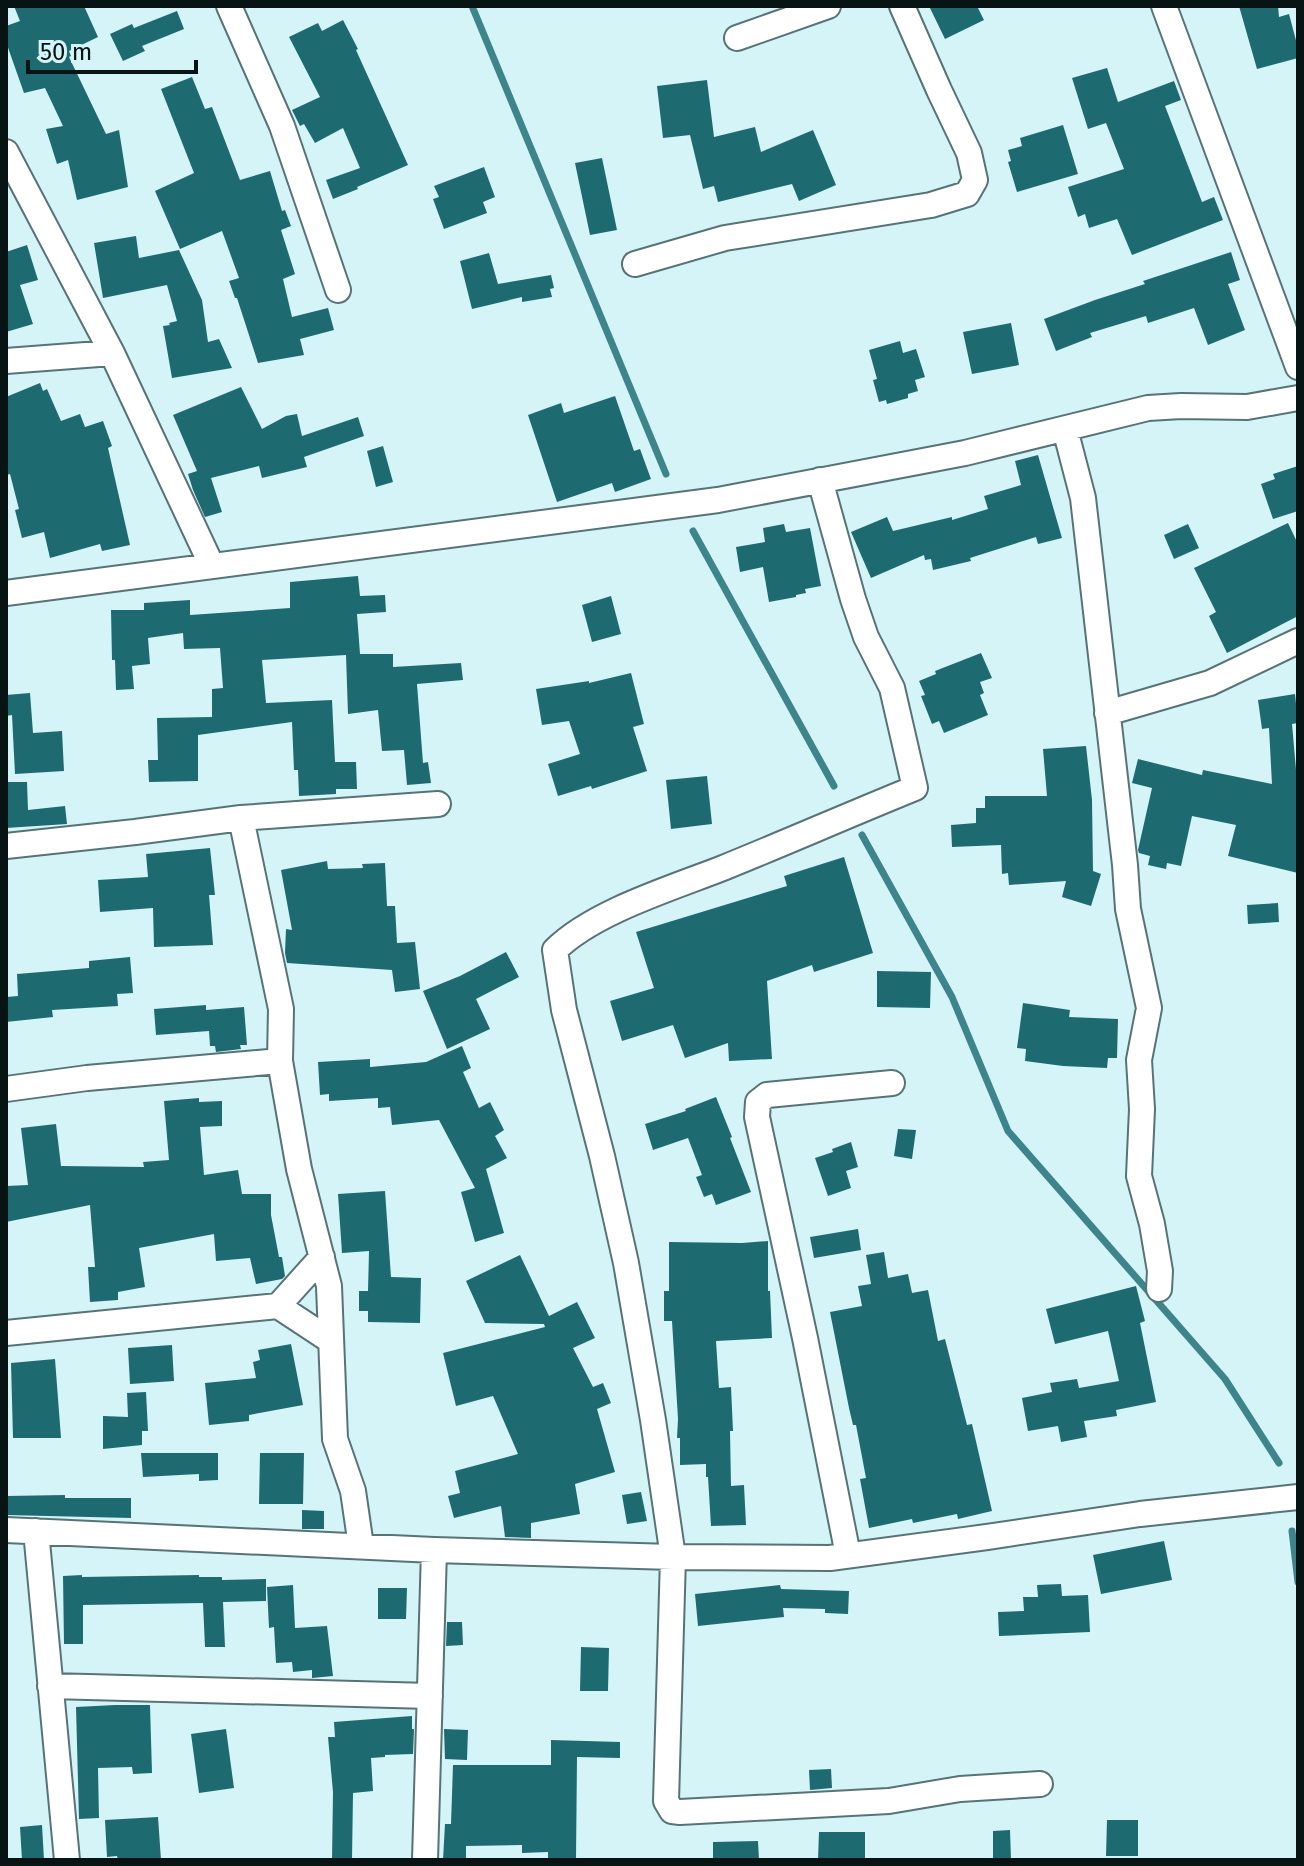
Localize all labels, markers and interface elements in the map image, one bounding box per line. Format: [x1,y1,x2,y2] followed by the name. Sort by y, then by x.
[28,24,196,74] scale bar
[40,38,92,66] text: 50 m

